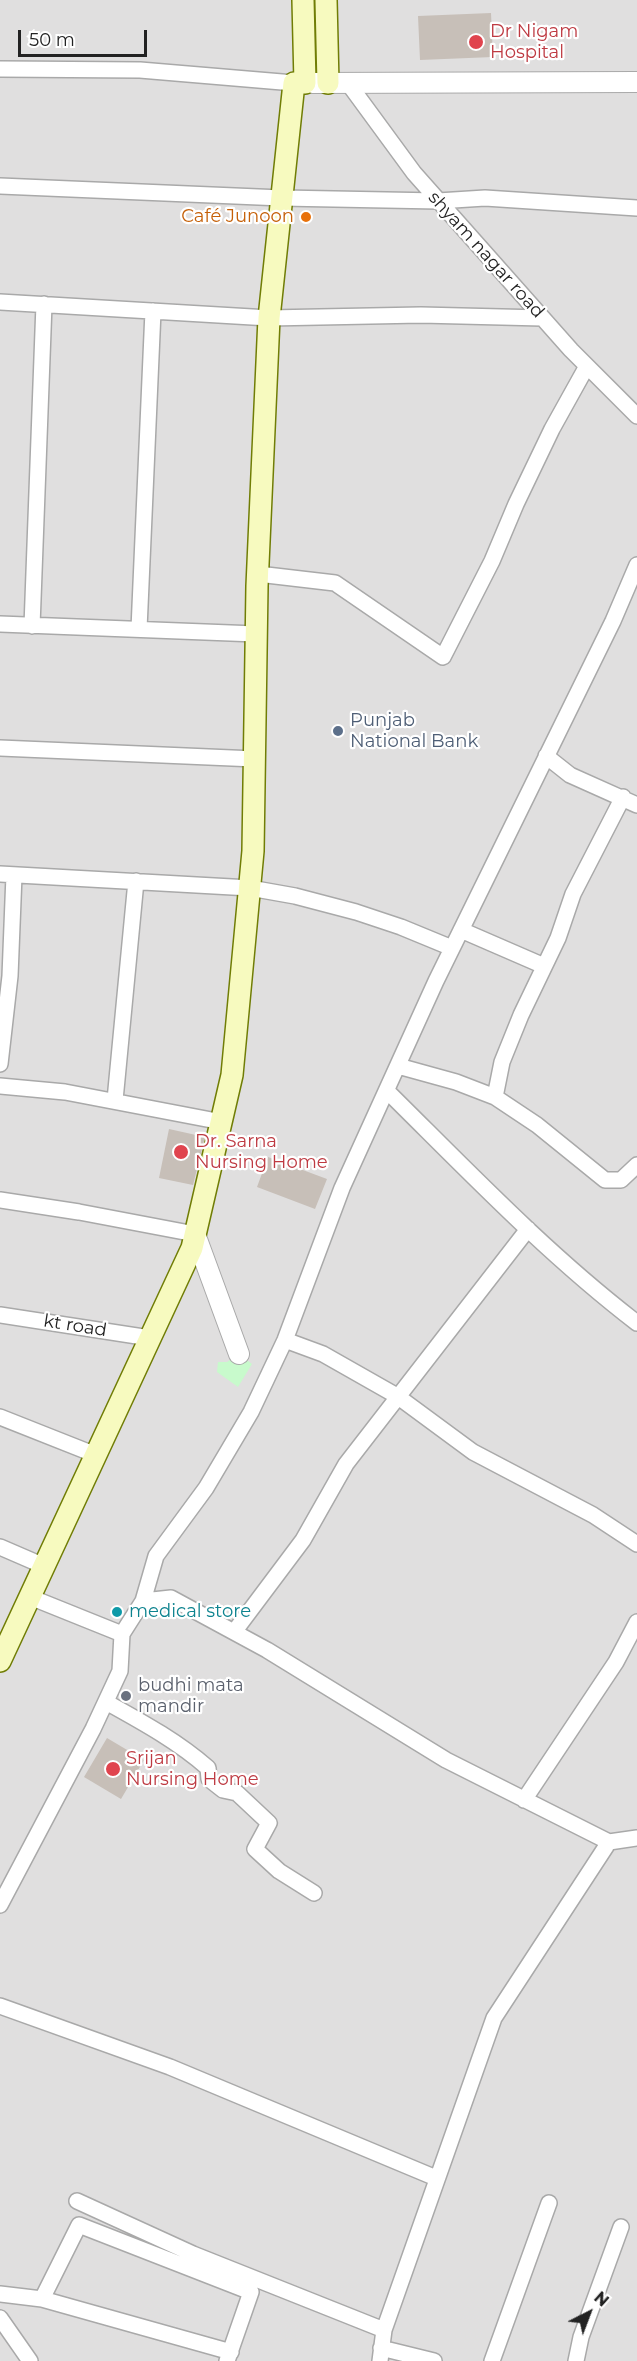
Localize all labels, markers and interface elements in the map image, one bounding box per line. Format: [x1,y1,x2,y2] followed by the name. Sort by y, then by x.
[21,18,150,56] scale bar
[490,21,578,63] place label: Dr Nigam Hospital
[29,29,75,51] text: 50 m
[467,33,485,51] marker: Dr Nigam Hospital
[423,187,549,323] street label: shyam nagar road
[181,206,294,228] place label: Café Junoon
[299,210,313,224] marker: Café Junoon
[350,710,478,752] place label: Punjab National Bank
[331,724,345,738] marker: Punjab National Bank
[195,1131,328,1174] place label: Dr. Sarna Nursing Home
[172,1143,190,1161] marker: Dr. Sarna Nursing Home
[42,1310,108,1342] street label: kt road
[129,1601,251,1623] place label: medical store
[110,1605,124,1619] marker: medical store
[138,1675,244,1718] place label: budhi mata mandir
[119,1689,133,1703] marker: budhi mata mandir
[126,1748,259,1790] place label: Srijan Nursing Home
[104,1760,122,1778] marker: Srijan Nursing Home
[559,2283,619,2343] north arrow
[590,2288,613,2311] text: N

